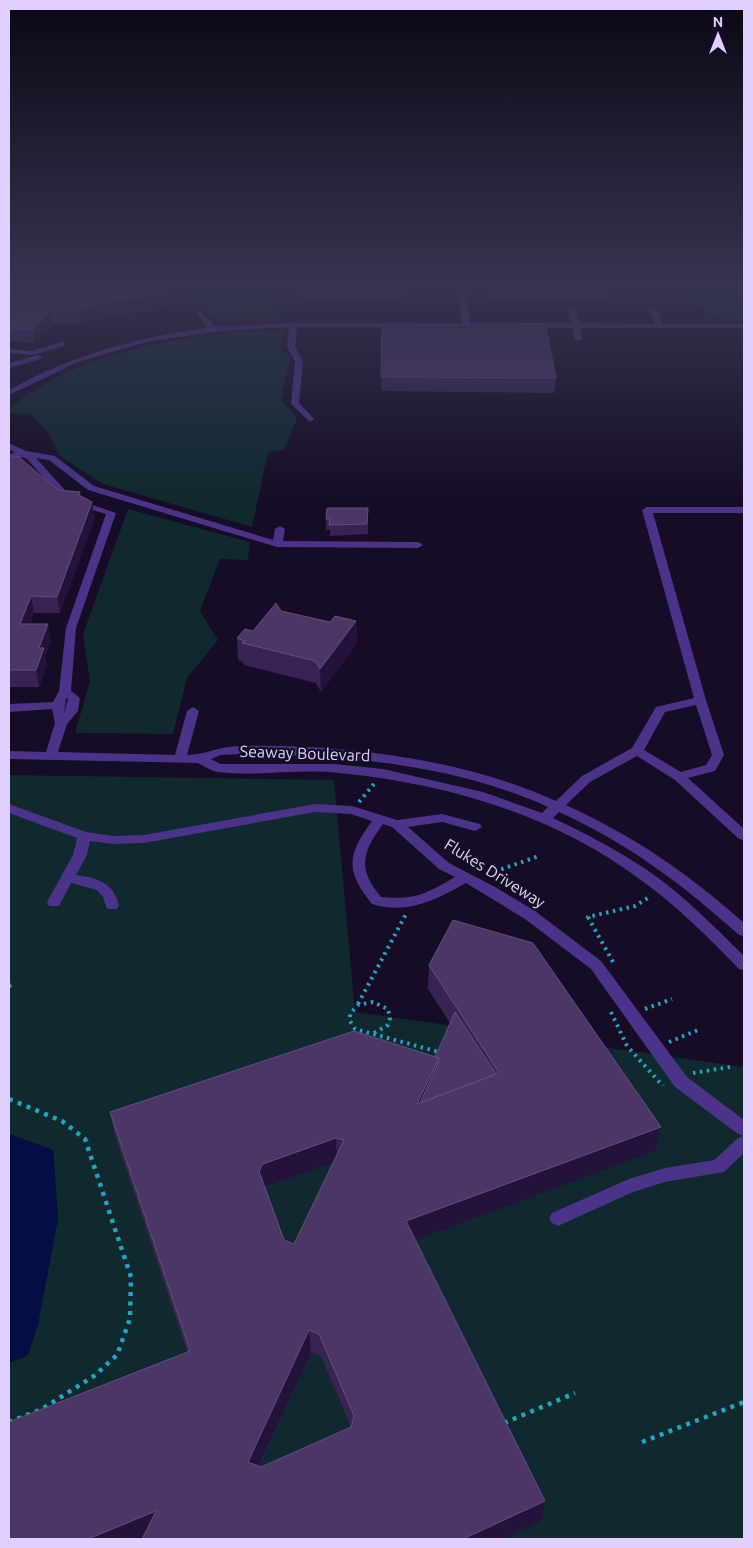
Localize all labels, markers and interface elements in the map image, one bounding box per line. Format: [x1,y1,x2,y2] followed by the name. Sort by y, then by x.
[693,10,743,60] north arrow
[713,14,723,30] text: N
[239,742,371,764] street label: Seaway Boulevard
[441,835,549,911] street label: Flukes Driveway

